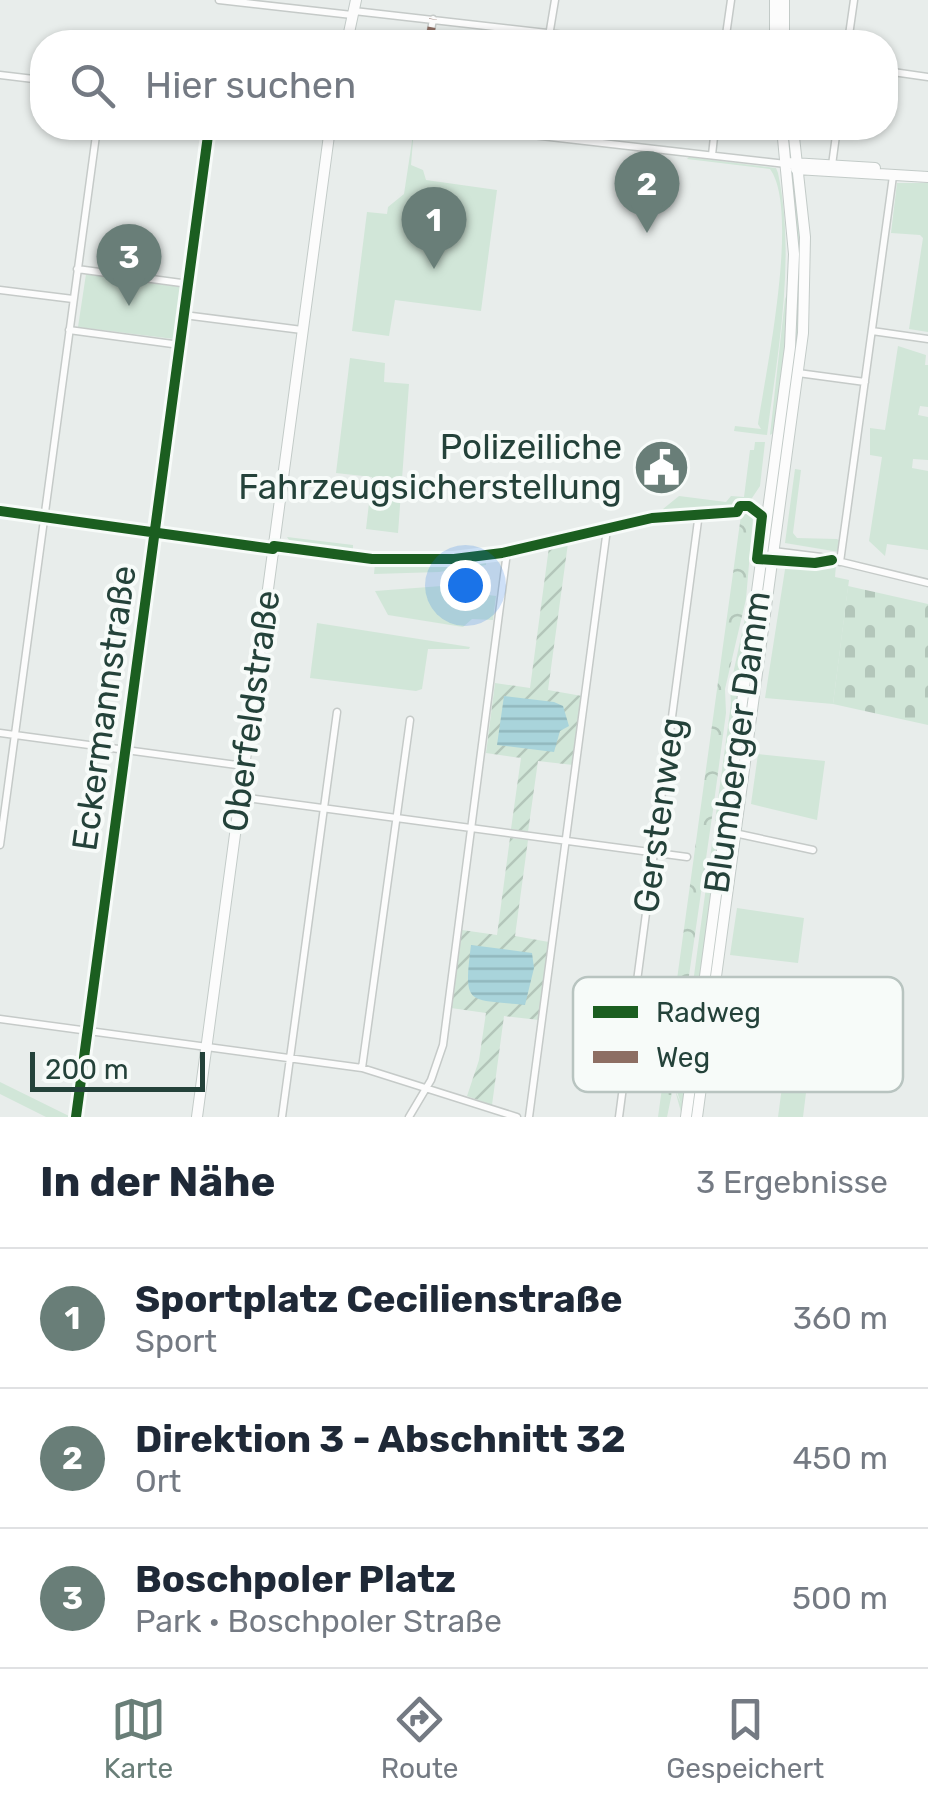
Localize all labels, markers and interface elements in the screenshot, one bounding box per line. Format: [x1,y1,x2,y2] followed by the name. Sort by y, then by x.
[30,30,898,140] search box
[65,58,120,113] icon: search
[145,62,356,108] text: Hier suchen
[614,150,680,233] pin: 2
[402,186,466,269] pin: 1
[96,224,162,306] pin: 3
[238,426,622,508] place label: Polizeiliche Fahrzeugsicherstellung
[631,437,691,497] public building icon: Polizeiliche Fahrzeugsicherstellung
[440,560,491,611] your location
[63,563,145,853] street label: Eckermannstraße
[213,587,289,835] street label: Oberfeldstraße
[695,588,779,896] street label: Blumberger Damm
[625,715,693,915] street label: Gerstenweg
[573,977,903,1092] legend
[656,996,761,1029] text: Radweg
[656,1041,710,1074] text: Weg
[30,1047,205,1092] scale bar
[45,1053,129,1086] text: 200 m
[40,1157,275,1207] text: In der Nähe
[696,1163,888,1201] text: 3 Ergebnisse
[135,1276,622,1322] text: Sportplatz Cecilienstraße
[65,1299,80,1337] text: 1
[793,1299,888,1337] text: 360 m
[135,1322,217,1360] text: Sport
[135,1416,626,1462] text: Direktion 3 - Abschnitt 32
[62,1439,83,1477] text: 2
[793,1439,888,1477] text: 450 m
[135,1462,181,1500] text: Ort
[135,1556,456,1602] text: Boschpoler Platz
[62,1579,83,1617] text: 3
[792,1579,888,1617] text: 500 m
[135,1602,502,1640] text: Park · Boschpoler Straße
[104,1692,173,1785] tab: Karte
[381,1692,459,1785] tab: Route
[666,1692,824,1785] tab: Gespeichert

